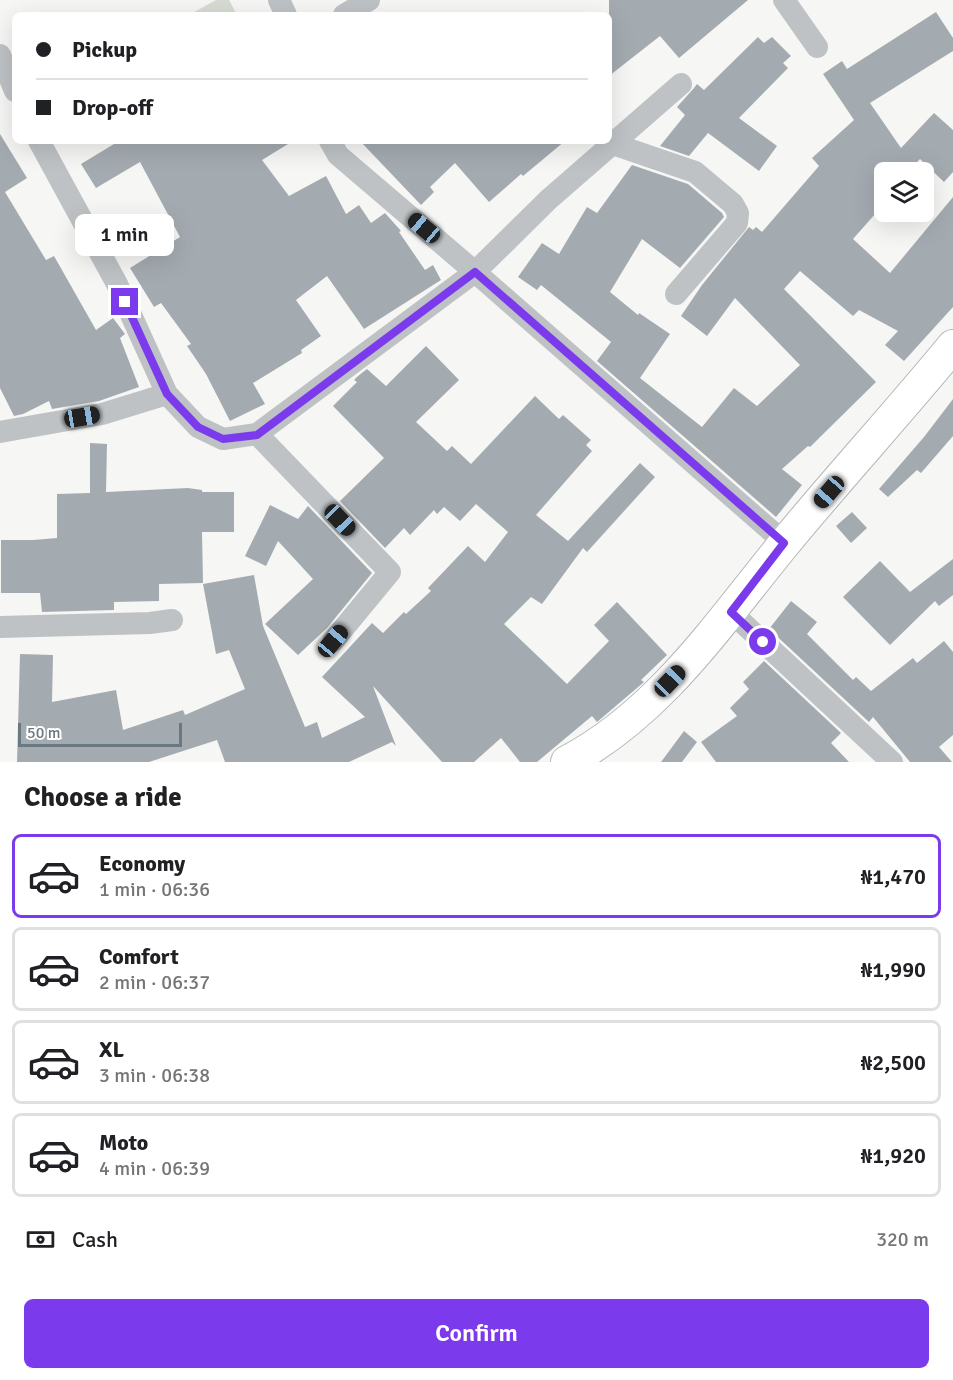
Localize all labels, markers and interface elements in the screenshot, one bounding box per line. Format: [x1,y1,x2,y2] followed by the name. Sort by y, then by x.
[72,36,137,63] text: Pickup
[72,94,153,121] text: Drop-off
[874,162,934,222] map controls
[874,162,934,222] button: layers
[404,210,444,246] car
[76,215,174,257] callout: 1 min
[101,222,148,247] text: 1 min
[111,288,138,315] route end
[63,405,101,429] car
[810,473,848,511] car
[321,501,359,539] car
[315,621,351,661] car
[749,628,776,655] route start
[651,662,689,700] car
[18,720,182,748] scale bar
[27,723,61,743] text: 50 m
[24,781,182,814] text: Choose a ride
[27,849,81,903] icon: car
[99,850,185,877] text: Economy
[860,863,926,890] text: ₦1,470
[99,877,210,902] text: 1 min · 06:36
[27,942,81,996] icon: car
[99,943,179,970] text: Comfort
[860,956,926,983] text: ₦1,990
[99,970,210,995] text: 2 min · 06:37
[27,1035,81,1089] icon: car
[99,1036,124,1063] text: XL
[860,1049,926,1076] text: ₦2,500
[99,1063,210,1088] text: 3 min · 06:38
[27,1128,81,1182] icon: car
[99,1129,148,1156] text: Moto
[860,1142,926,1169] text: ₦1,920
[99,1156,210,1181] text: 4 min · 06:39
[24,1223,57,1256] icon: cash
[72,1226,118,1253] text: Cash
[876,1227,929,1252] text: 320 m
[24,1299,929,1368] button: Confirm

